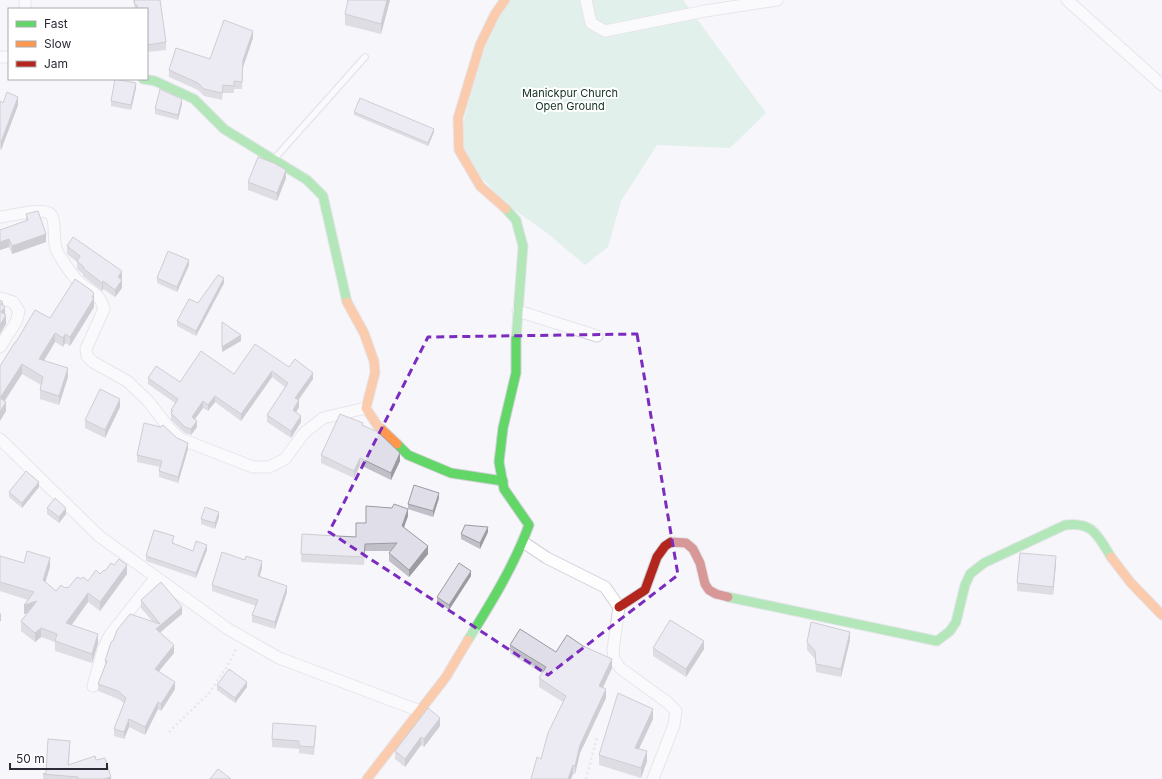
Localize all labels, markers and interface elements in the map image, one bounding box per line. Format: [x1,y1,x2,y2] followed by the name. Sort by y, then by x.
[8,8,148,80] legend
[44,16,68,31] text: Fast
[44,36,72,51] text: Slow
[44,56,68,71] text: Jam
[522,86,618,113] park label: Manickpur Church Open Ground
[10,745,107,771] scale bar
[16,751,45,766] text: 50 m

